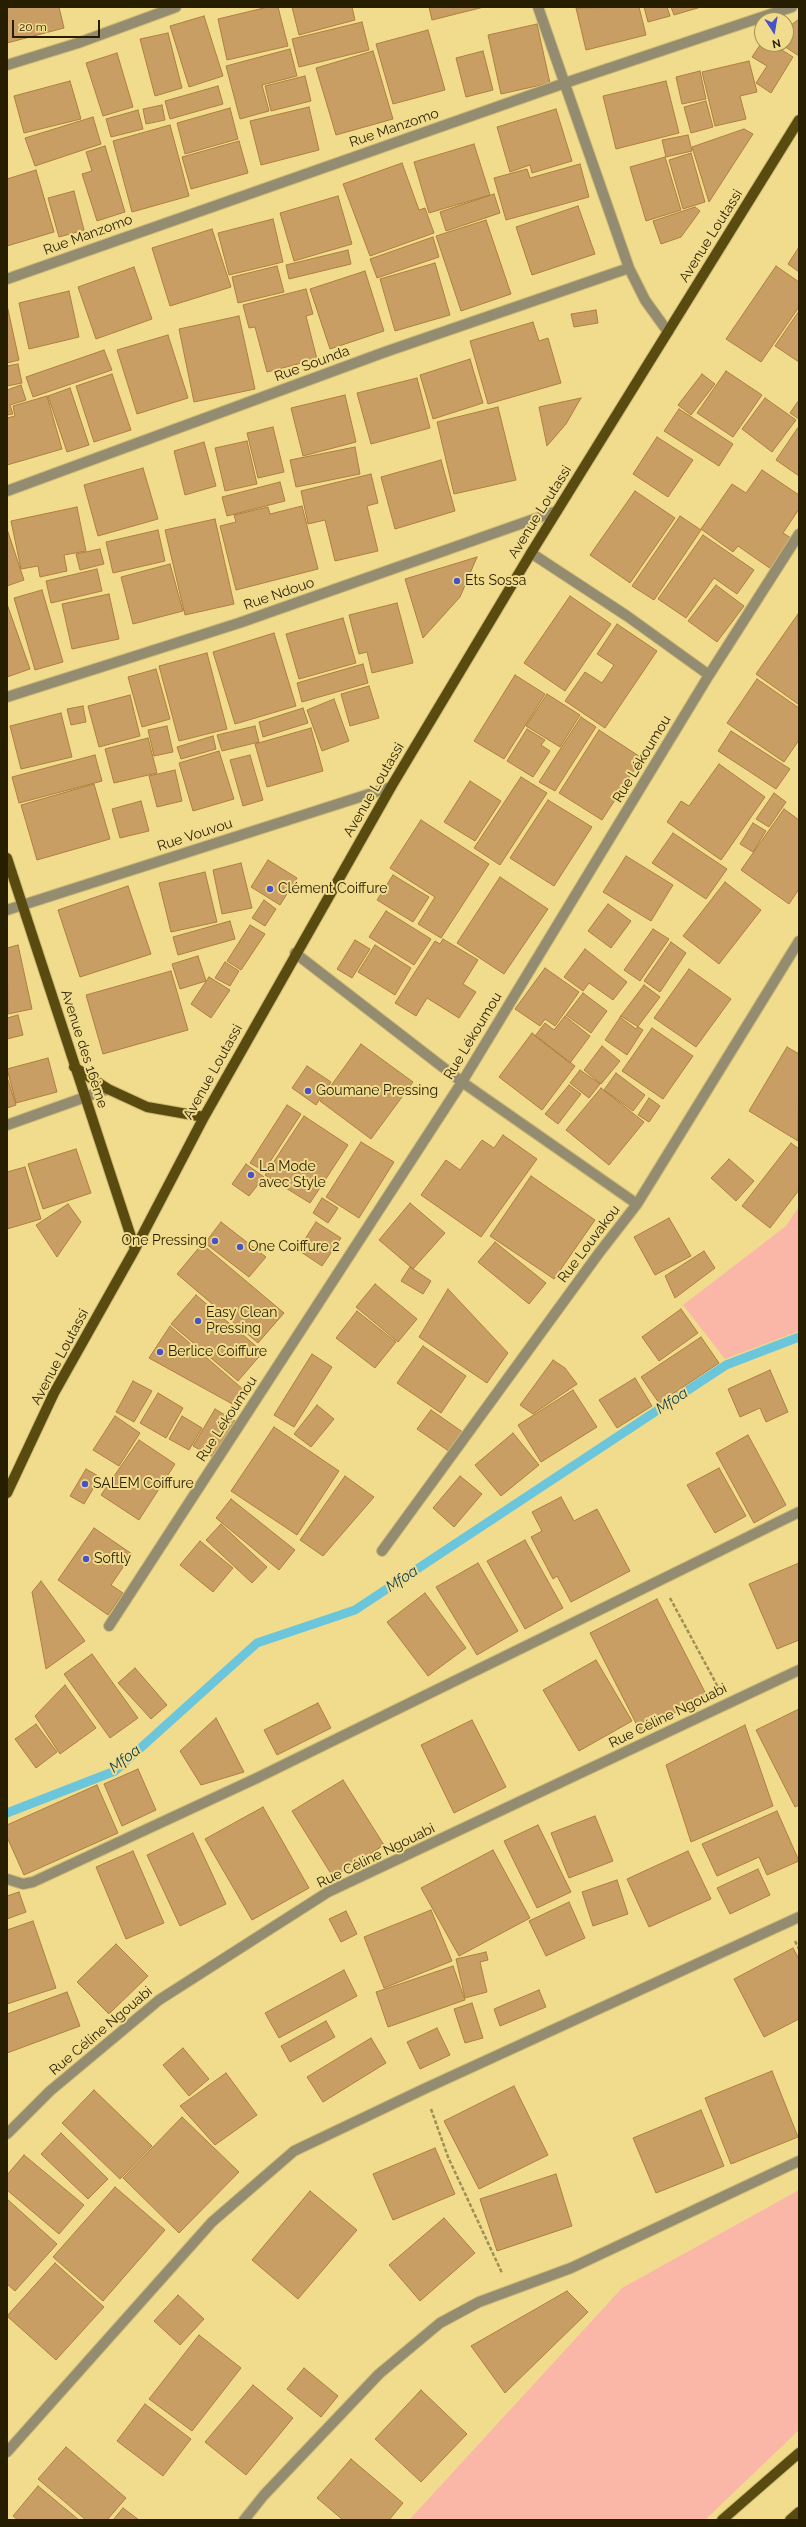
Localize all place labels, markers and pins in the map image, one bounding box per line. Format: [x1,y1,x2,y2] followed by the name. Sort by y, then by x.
[465,573,526,589] place label: Ets Sossa
[452,576,462,586] marker: Ets Sossa
[278,881,387,897] place label: Clément Coiffure
[265,884,275,894] marker: Clément Coiffure
[316,1083,438,1099] place label: Goumane Pressing
[303,1086,313,1096] marker: Goumane Pressing
[259,1159,326,1192] place label: La Mode avec Style
[246,1170,256,1180] marker: La Mode avec Style
[122,1233,207,1249] place label: One Pressing
[210,1236,220,1246] marker: One Pressing
[248,1239,340,1255] place label: One Coiffure 2
[235,1242,245,1252] marker: One Coiffure 2
[206,1305,277,1338] place label: Easy Clean Pressing
[193,1316,203,1326] marker: Easy Clean Pressing
[168,1344,267,1360] place label: Berlice Coiffure
[155,1347,165,1357] marker: Berlice Coiffure
[93,1476,194,1492] place label: SALEM Coiffure
[80,1479,90,1489] marker: SALEM Coiffure
[94,1551,131,1567] place label: Softly
[81,1554,91,1564] marker: Softly

